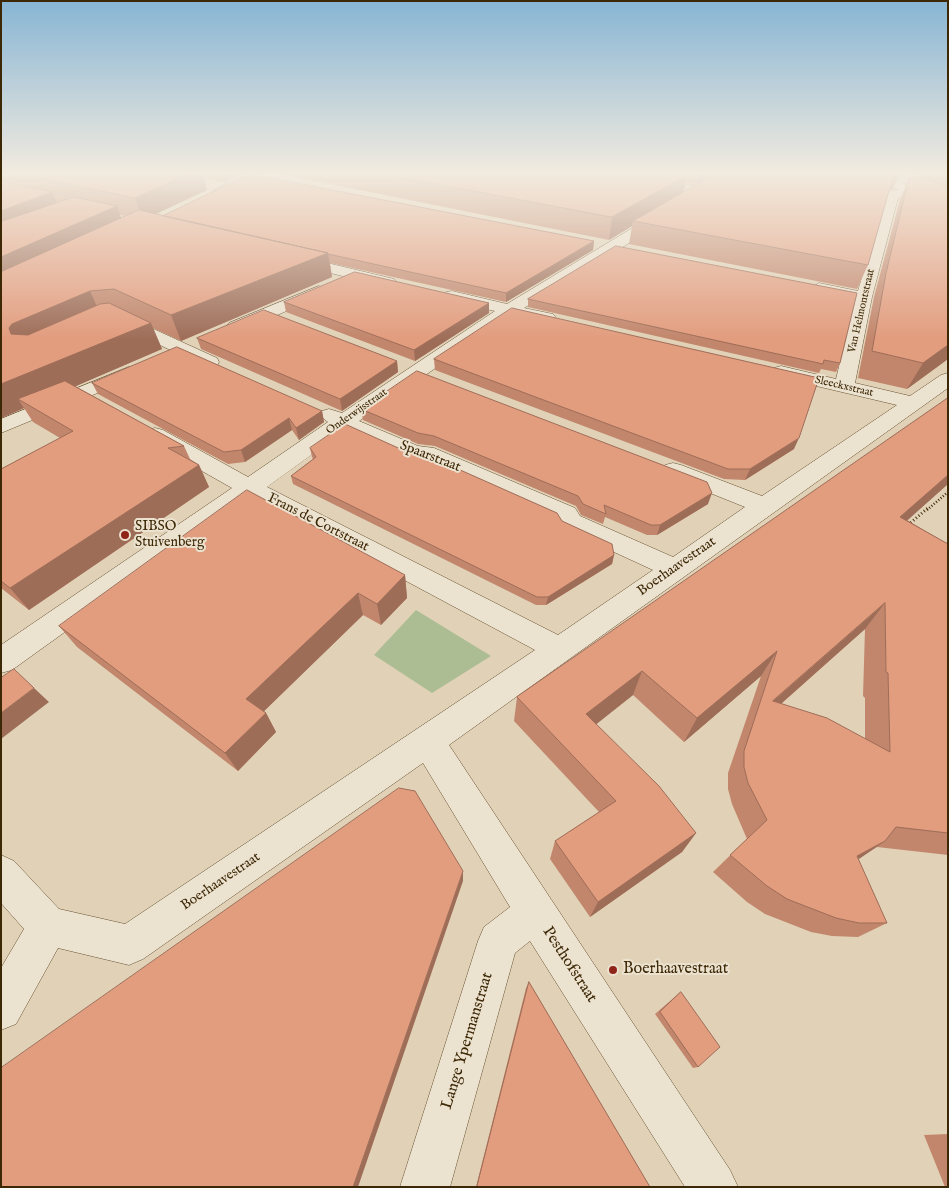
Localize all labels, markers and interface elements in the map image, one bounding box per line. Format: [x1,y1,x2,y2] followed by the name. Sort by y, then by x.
[846,268,878,354] street label: Van Helmontstraat
[813,374,875,400] street label: Sleeckxstraat
[324,386,390,438] street label: Onderwijsstraat
[397,438,463,476] street label: Spaarstraat
[265,490,371,556] street label: Frans de Cortstraat
[135,519,205,552] place label: SIBSO Stuivenberg
[119,529,131,541] marker: SIBSO Stuivenberg
[634,534,720,600] street label: Boerhaavestraat
[178,849,264,915] street label: Boerhaavestraat
[537,923,601,1007] street label: Pesthofstraat
[623,960,728,980] place label: Boerhaavestraat
[607,964,619,976] marker: Boerhaavestraat
[438,970,498,1112] street label: Lange Ypermanstraat

